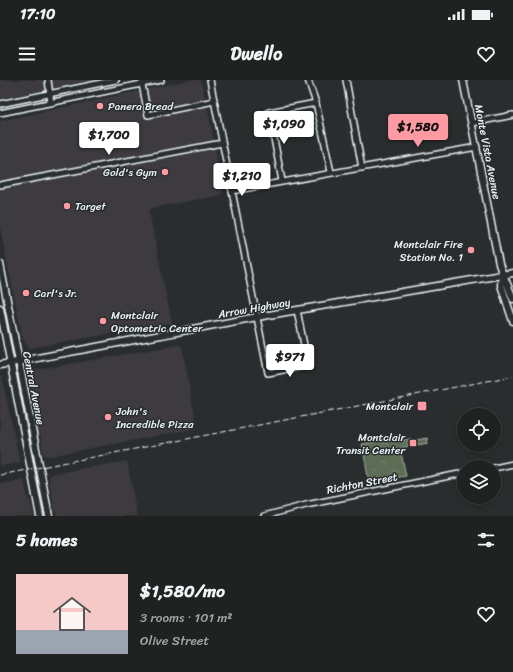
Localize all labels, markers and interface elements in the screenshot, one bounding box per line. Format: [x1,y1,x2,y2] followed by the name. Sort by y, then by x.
[20,1,55,27] text: 17:10
[231,38,282,70] text: Dwello
[16,43,38,65] icon: menu
[475,43,497,65] icon: heart
[108,97,174,116] place label: Panera Bread
[95,101,105,111] marker: Panera Bread
[469,103,506,202] street label: Monte Vista Avenue
[251,111,317,145] pin: $1,090
[263,112,305,135] text: $1,090
[385,114,451,148] pin: $1,580
[397,115,439,138] text: $1,580
[76,122,142,156] pin: $1,700
[88,123,130,146] text: $1,700
[103,163,158,182] place label: Gold's Gym
[209,163,275,197] pin: $1,210
[222,164,262,187] text: $1,210
[160,167,170,177] marker: Gold's Gym
[75,197,106,216] place label: Target
[62,201,72,211] marker: Target
[394,235,463,267] place label: Montclair Fire Station No. 1
[466,245,476,255] marker: Montclair Fire Station No. 1
[34,284,78,303] place label: Carl's Jr.
[21,288,31,298] marker: Carl's Jr.
[215,293,292,324] street label: Arrow Highway
[111,306,203,338] place label: Montclair Optometric Center
[98,316,108,326] marker: Montclair Optometric Center
[266,344,314,378] pin: $971
[275,345,305,368] text: $971
[17,350,50,427] street label: Central Avenue
[366,397,414,416] place label: Montclair
[416,400,428,412] marker: Montclair
[115,402,194,434] place label: John's Incredible Pizza
[457,408,501,504] map controls
[457,408,501,452] button: locate
[103,412,113,422] marker: John's Incredible Pizza
[336,428,406,460] place label: Montclair Transit Center
[408,438,418,448] marker: Montclair Transit Center
[457,460,501,504] button: layers
[325,467,399,500] street label: Richton Street
[16,525,77,555] text: 5 homes
[475,529,497,551] icon: filters
[140,576,225,606] text: $1,580/mo
[48,590,96,638] icon: home
[475,603,497,625] icon: heart
[140,606,232,629] text: 3 rooms · 101 m²
[140,629,209,652] text: Olive Street

